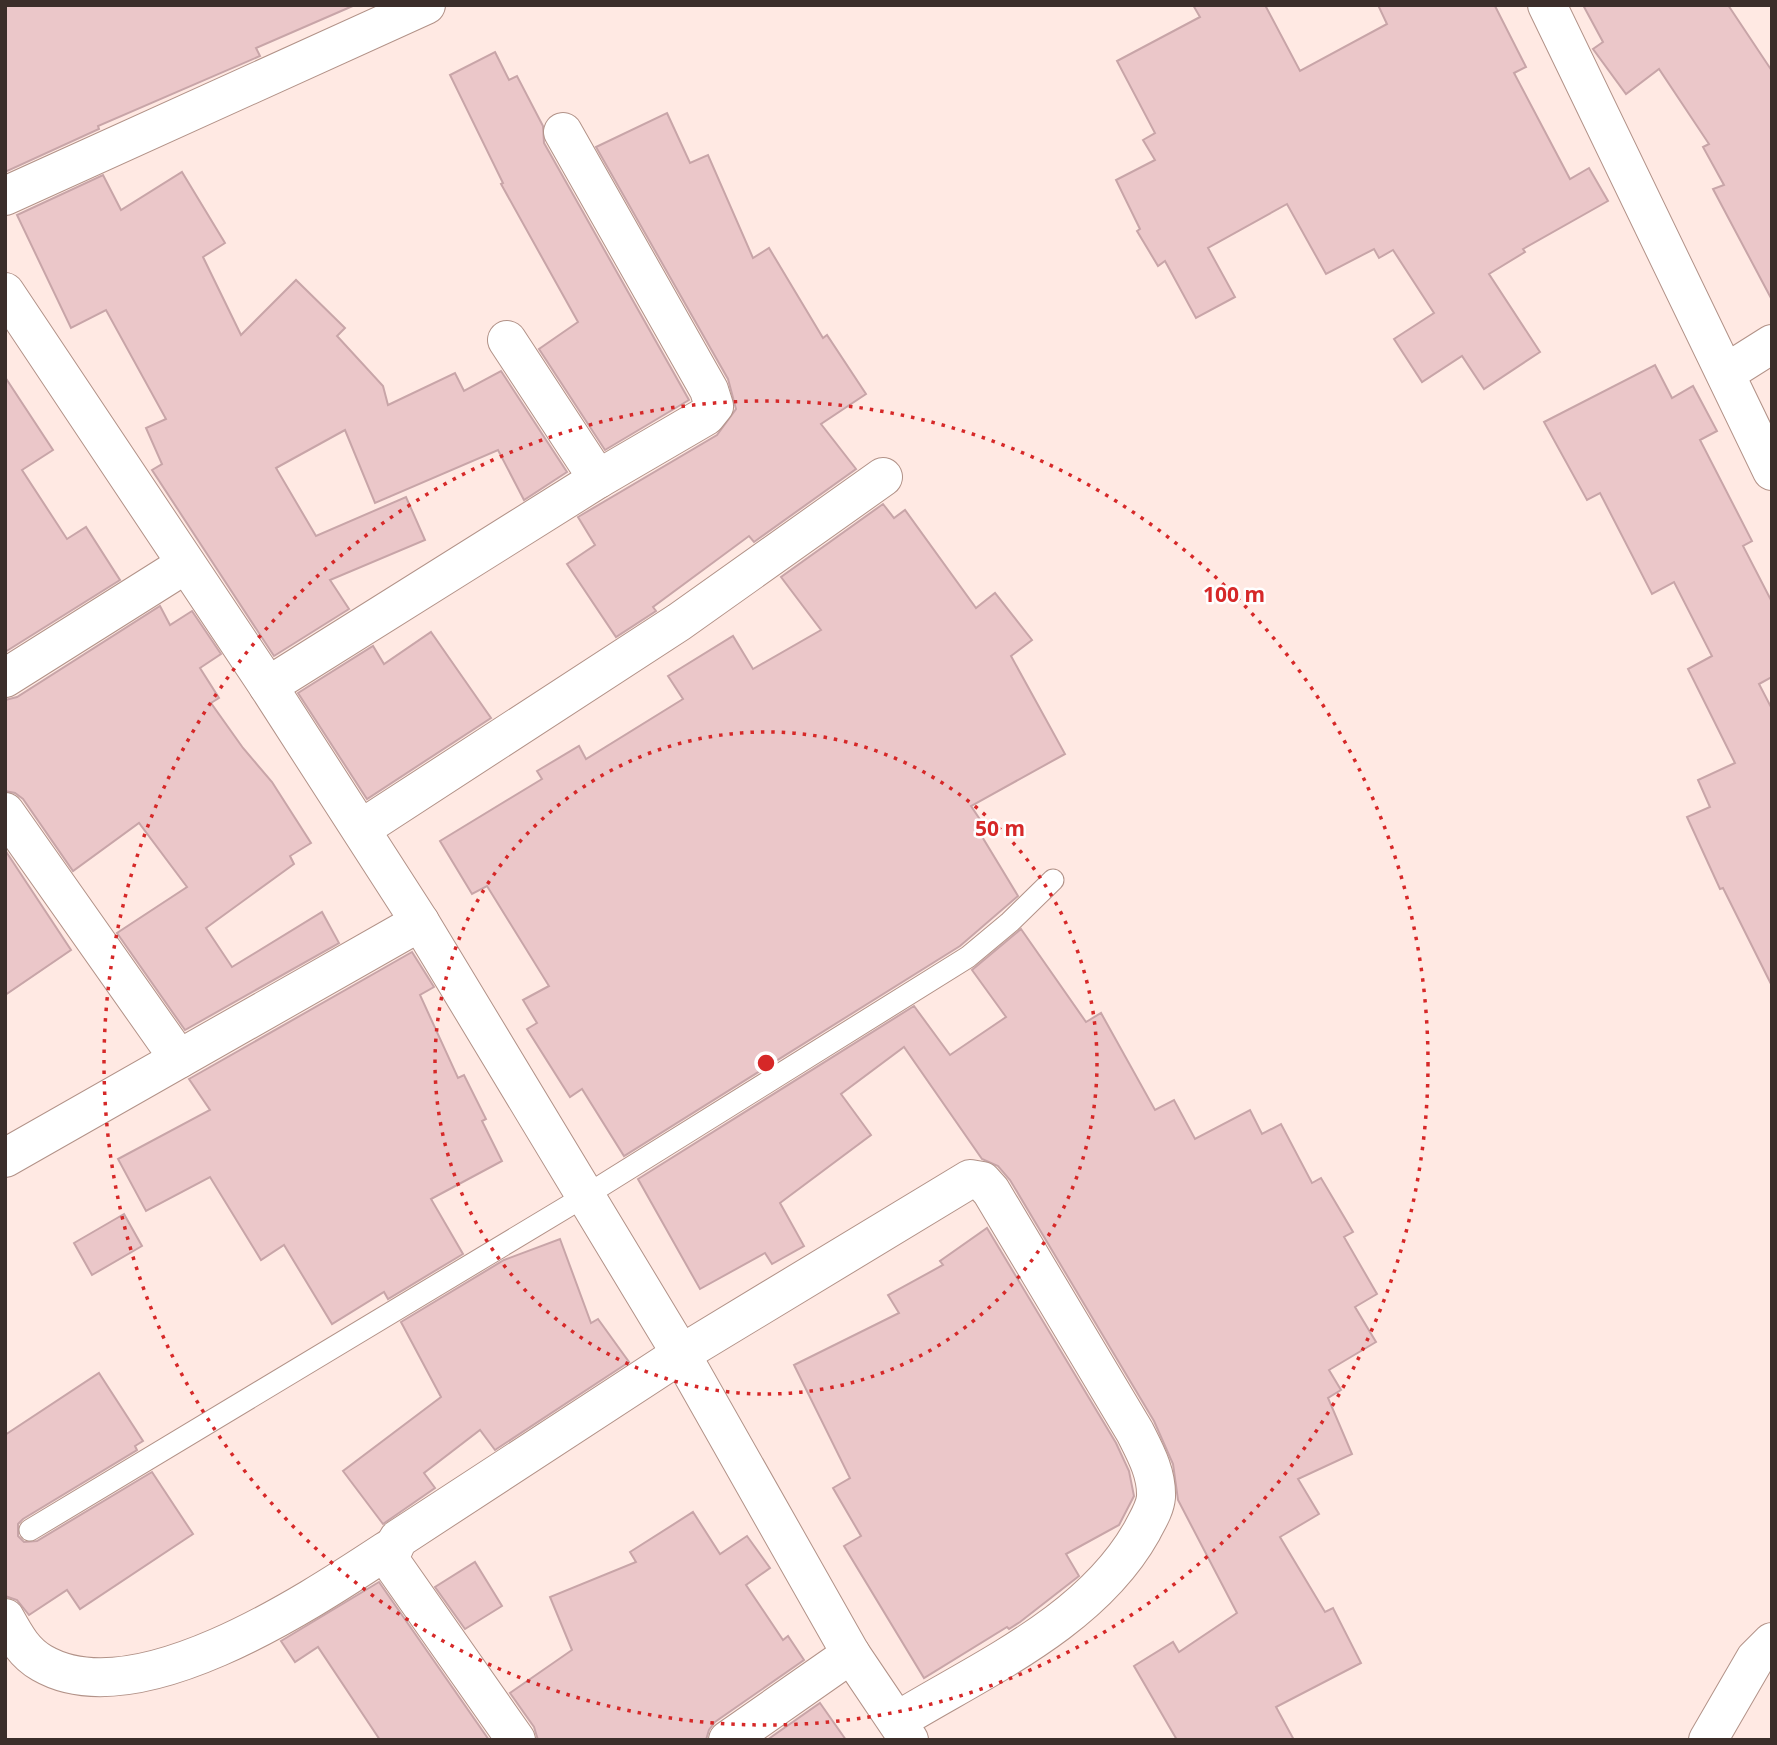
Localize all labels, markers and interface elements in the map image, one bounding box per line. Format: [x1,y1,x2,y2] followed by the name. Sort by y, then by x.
[1203,580,1265,608] text: 100 m
[975,814,1025,842] text: 50 m
[754,1051,778,1075] centre of rings

